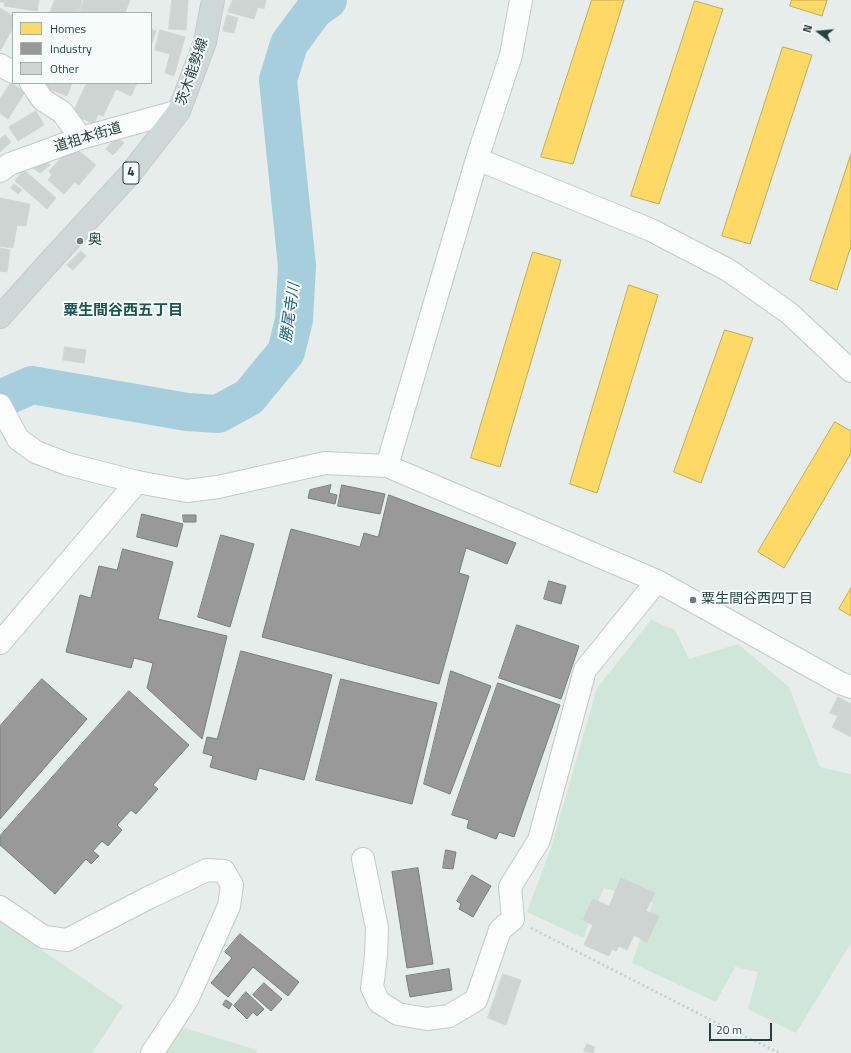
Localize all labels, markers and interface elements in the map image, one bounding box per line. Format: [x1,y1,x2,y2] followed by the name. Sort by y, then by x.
[12,12,152,84] legend
[799,12,839,52] north arrow
[50,19,86,38] text: Homes
[799,23,816,35] text: N
[174,36,212,108] street label: 茨木能勢線
[50,39,92,58] text: Industry
[50,59,79,78] text: Other
[52,120,124,156] street label: 道祖本街道
[123,162,139,184] road number: 4
[88,233,102,249] place label: 奥
[75,236,85,246] marker: 奥
[278,282,304,344] water label: 勝尾寺川
[63,302,183,320] district label: 粟生間谷西五丁目
[701,592,813,608] place label: 粟生間谷西四丁目
[688,595,698,605] marker: 粟生間谷西四丁目
[711,1015,774,1041] scale bar
[716,1020,742,1039] text: 20 m

